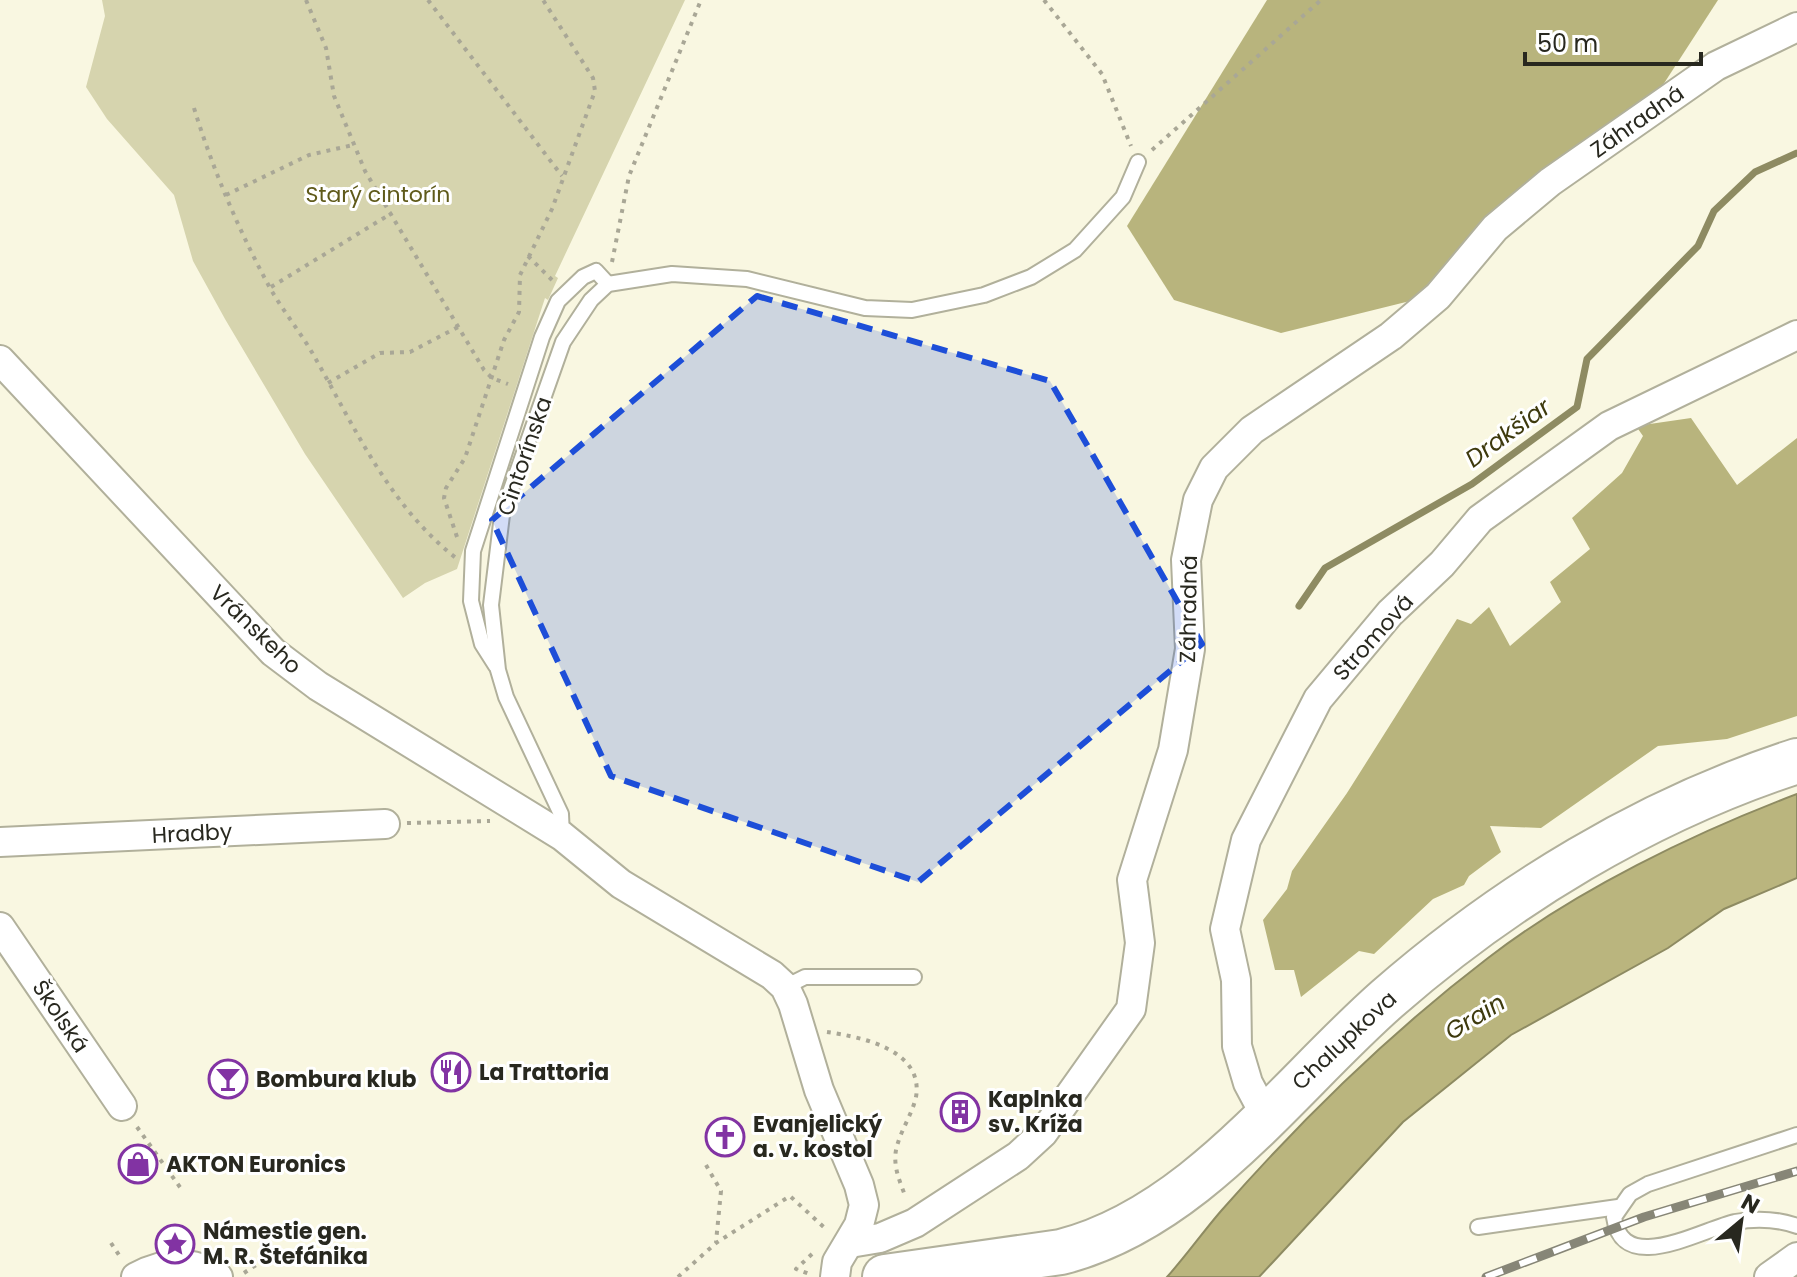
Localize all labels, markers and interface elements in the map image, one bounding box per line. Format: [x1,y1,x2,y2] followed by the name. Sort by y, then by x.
[1525,16,1701,66] scale bar
[1537,27,1598,60] text: 50 m
[1584,78,1690,165] street label: Záhradná
[306,179,450,210] park label: Starý cintorín
[1458,390,1558,475] water label: Drakšiar
[490,393,559,520] street label: Cintorínska
[1172,555,1205,663] street label: Záhradná
[203,578,308,681] street label: Vránskeho
[1326,587,1421,688] street label: Stromová
[151,816,234,851] street label: Hradby
[25,974,96,1059] street label: Školská
[1285,984,1404,1097] street label: Chalupkova
[1438,986,1511,1047] water label: Grain
[430,1051,472,1093] restaurant icon: La Trattoria
[479,1057,609,1088] place label: La Trattoria
[207,1058,249,1100] bar icon: Bombura klub
[256,1064,417,1095] place label: Bombura klub
[988,1084,1083,1140] place label: Kaplnka sv. Kríža
[939,1091,981,1133] building icon: Kaplnka sv. Kríža
[753,1109,882,1165] place label: Evanjelický a. v. kostol
[704,1116,746,1158] church icon: Evanjelický a. v. kostol
[117,1143,159,1185] shop icon: AKTON Euronics
[166,1149,346,1180] place label: AKTON Euronics
[1701,1181,1781,1261] north arrow
[1736,1186,1765,1222] text: N
[203,1216,368,1272] place label: Námestie gen. M. R. Štefánika
[154,1223,196,1265] place icon: Námestie gen. M. R. Štefánika

